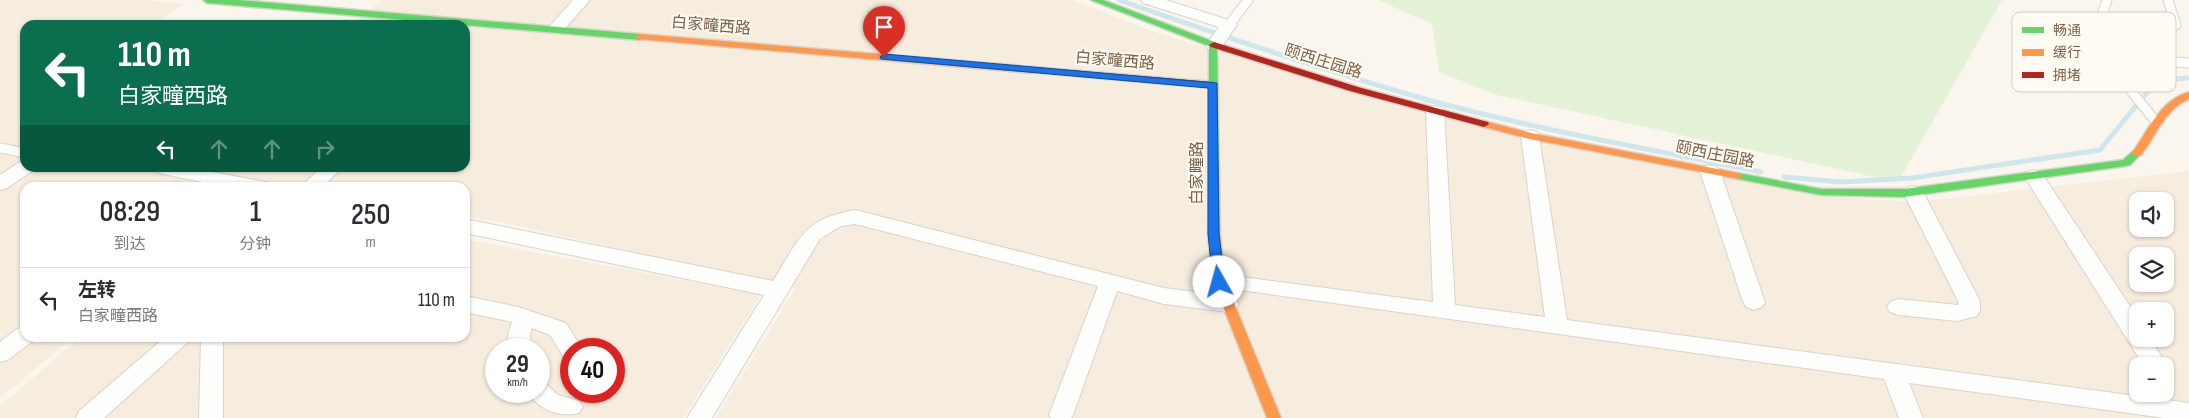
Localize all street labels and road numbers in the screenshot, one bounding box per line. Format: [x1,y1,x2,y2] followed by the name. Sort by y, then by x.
[670,13,752,39] street label: 白家疃西路
[1282,41,1364,83] street label: 颐西庄园路
[1074,48,1156,74] street label: 白家疃西路
[1674,138,1756,172] street label: 颐西庄园路
[1188,141,1207,205] street label: 白家疃路

